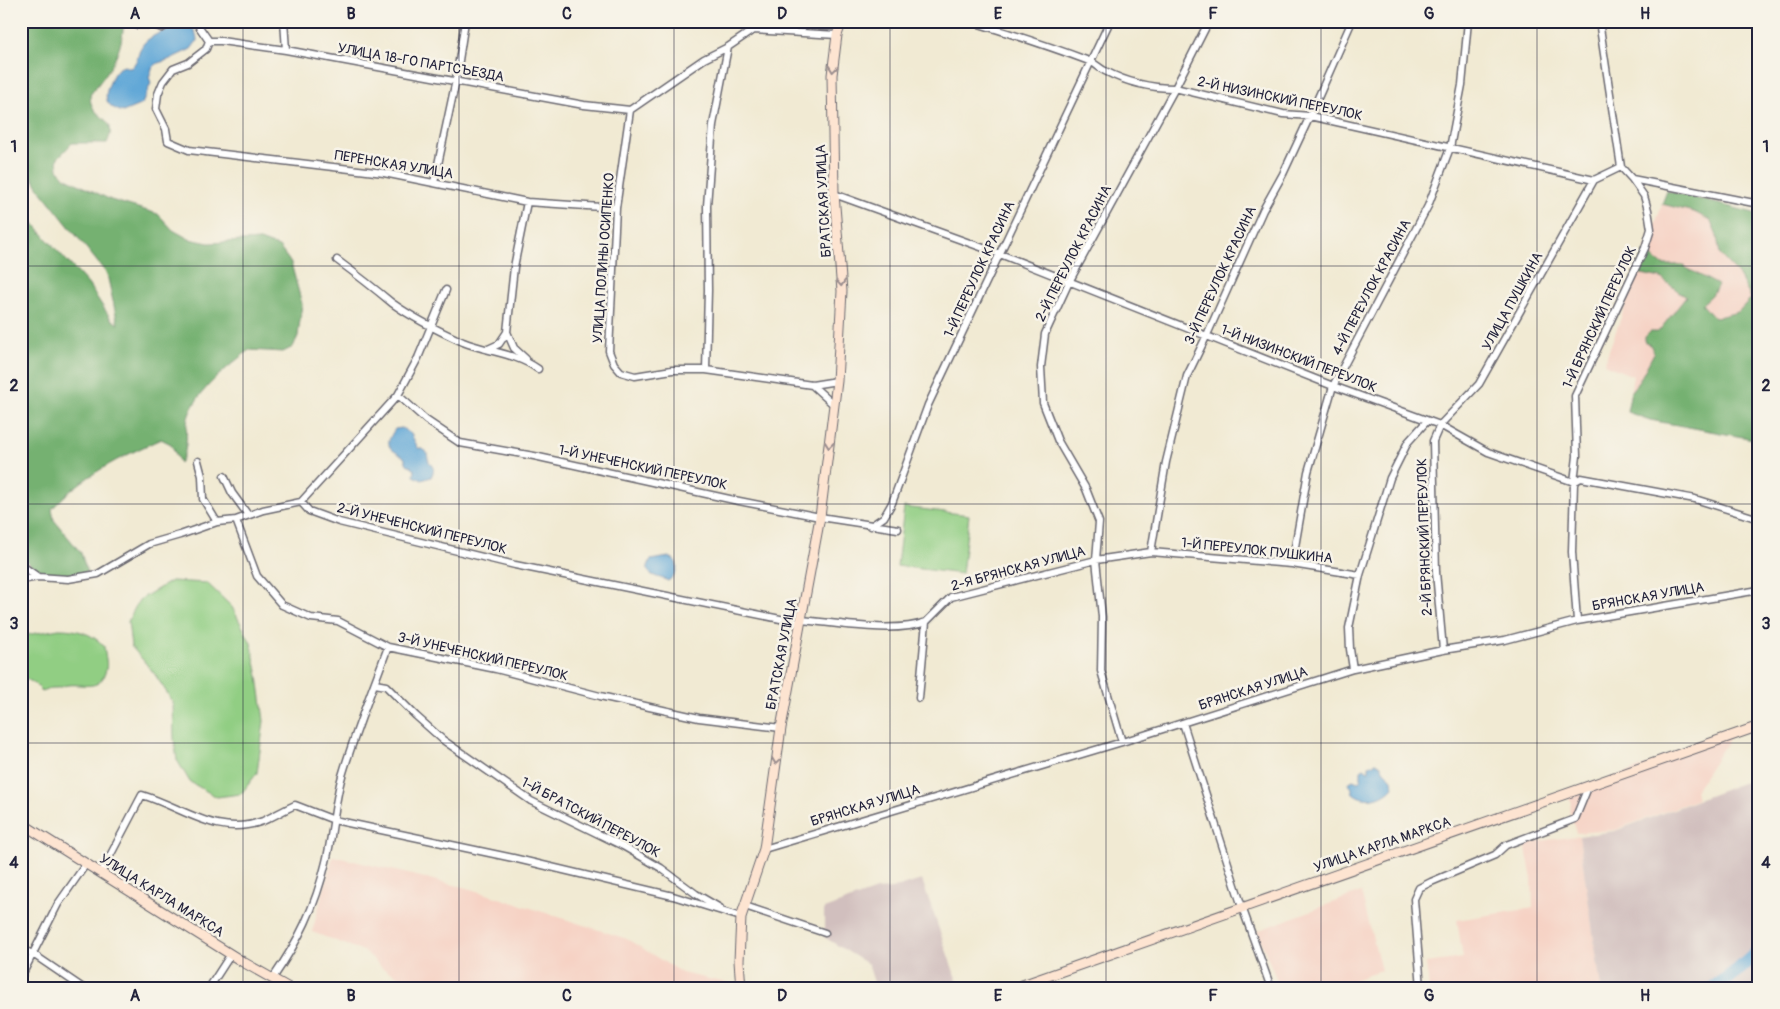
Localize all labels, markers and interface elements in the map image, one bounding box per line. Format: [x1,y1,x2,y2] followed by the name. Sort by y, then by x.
[130,4,141,24] text: A
[346,4,356,24] text: B
[562,4,572,24] text: C
[777,4,787,24] text: D
[994,4,1003,24] text: E
[1208,4,1218,24] text: F
[1424,4,1435,24] text: G
[1640,4,1650,24] text: H
[336,39,506,86] street label: УЛИЦА 18-ГО ПАРТСЪЕЗДА
[828,65,839,73] one-way arrow
[1196,73,1364,124] street label: 2-Й НИЗИНСКИЙ ПЕРЕУЛОК
[11,137,17,157] text: 1
[1763,137,1769,157] text: 1
[812,144,835,258] street label: БРАТСКАЯ УЛИЦА
[333,147,454,182] street label: ПЕРЕНСКАЯ УЛИЦА
[589,172,618,344] street label: УЛИЦА ПОЛИНЫ ОСИПЕНКО
[1032,182,1115,324] street label: 2-Й ПЕРЕУЛОК КРАСИНА
[940,198,1019,340] street label: 1-Й ПЕРЕУЛОК КРАСИНА
[1181,203,1260,347] street label: 3-Й ПЕРЕУЛОК КРАСИНА
[1328,216,1414,358] street label: 4-Й ПЕРЕУЛОК КРАСИНА
[1559,243,1640,391] street label: 1-Й БРЯНСКИЙ ПЕРЕУЛОК
[1478,249,1547,353] street label: УЛИЦА ПУШКИНА
[836,280,847,288] one-way arrow
[1218,321,1379,396] street label: 1-Й НИЗИНСКИЙ ПЕРЕУЛОК
[10,376,19,396] text: 2
[1762,376,1771,396] text: 2
[557,441,729,494] street label: 1-Й УНЕЧЕНСКИЙ ПЕРЕУЛОК
[824,442,835,450] one-way arrow
[1413,458,1436,616] street label: 2-Й БРЯНСКИЙ ПЕРЕУЛОК
[335,499,509,558] street label: 2-Й УНЕЧЕНСКИЙ ПЕРЕУЛОК
[1180,534,1334,567] street label: 1-Й ПЕРЕУЛОК ПУШКИНА
[949,542,1087,595] street label: 2-Я БРЯНСКАЯ УЛИЦА
[1591,578,1705,615] street label: БРЯНСКАЯ УЛИЦА
[762,597,801,711] street label: БРАТСКАЯ УЛИЦА
[10,614,19,634] text: 3
[1762,614,1771,634] text: 3
[396,629,570,684] street label: 3-Й УНЕЧЕНСКИЙ ПЕРЕУЛОК
[1197,663,1310,714] street label: БРЯНСКАЯ УЛИЦА
[772,756,782,765] one-way arrow
[518,773,663,861] street label: 1-Й БРАТСКИЙ ПЕРЕУЛОК
[808,781,922,830] street label: БРЯНСКАЯ УЛИЦА
[1311,813,1453,876] street label: УЛИЦА КАРЛА МАРКСА
[96,850,227,941] street label: УЛИЦА КАРЛА МАРКСА
[9,853,19,873] text: 4
[1761,853,1771,873] text: 4
[130,986,141,1006] text: A
[346,986,356,1006] text: B
[562,986,572,1006] text: C
[777,986,787,1006] text: D
[994,986,1003,1006] text: E
[1208,986,1218,1006] text: F
[1424,986,1435,1006] text: G
[1640,986,1650,1006] text: H

